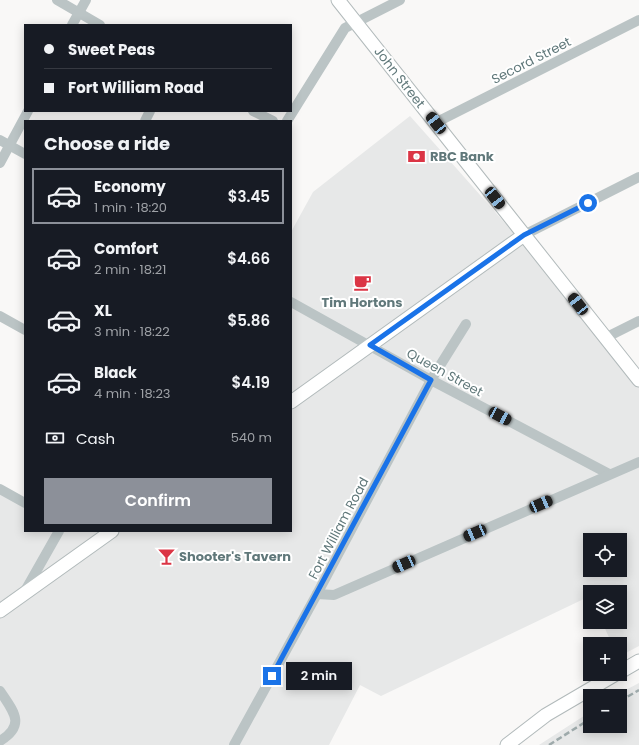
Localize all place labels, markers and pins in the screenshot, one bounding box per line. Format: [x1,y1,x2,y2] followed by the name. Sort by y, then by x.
[407,146,427,166] bank icon: RBC Bank
[430,147,494,166] place label: RBC Bank
[352,273,372,293] cafe icon: Tim Hortons
[322,293,402,312] place label: Tim Hortons
[156,546,176,566] bar icon: Shooter's Tavern
[179,547,291,566] place label: Shooter's Tavern

